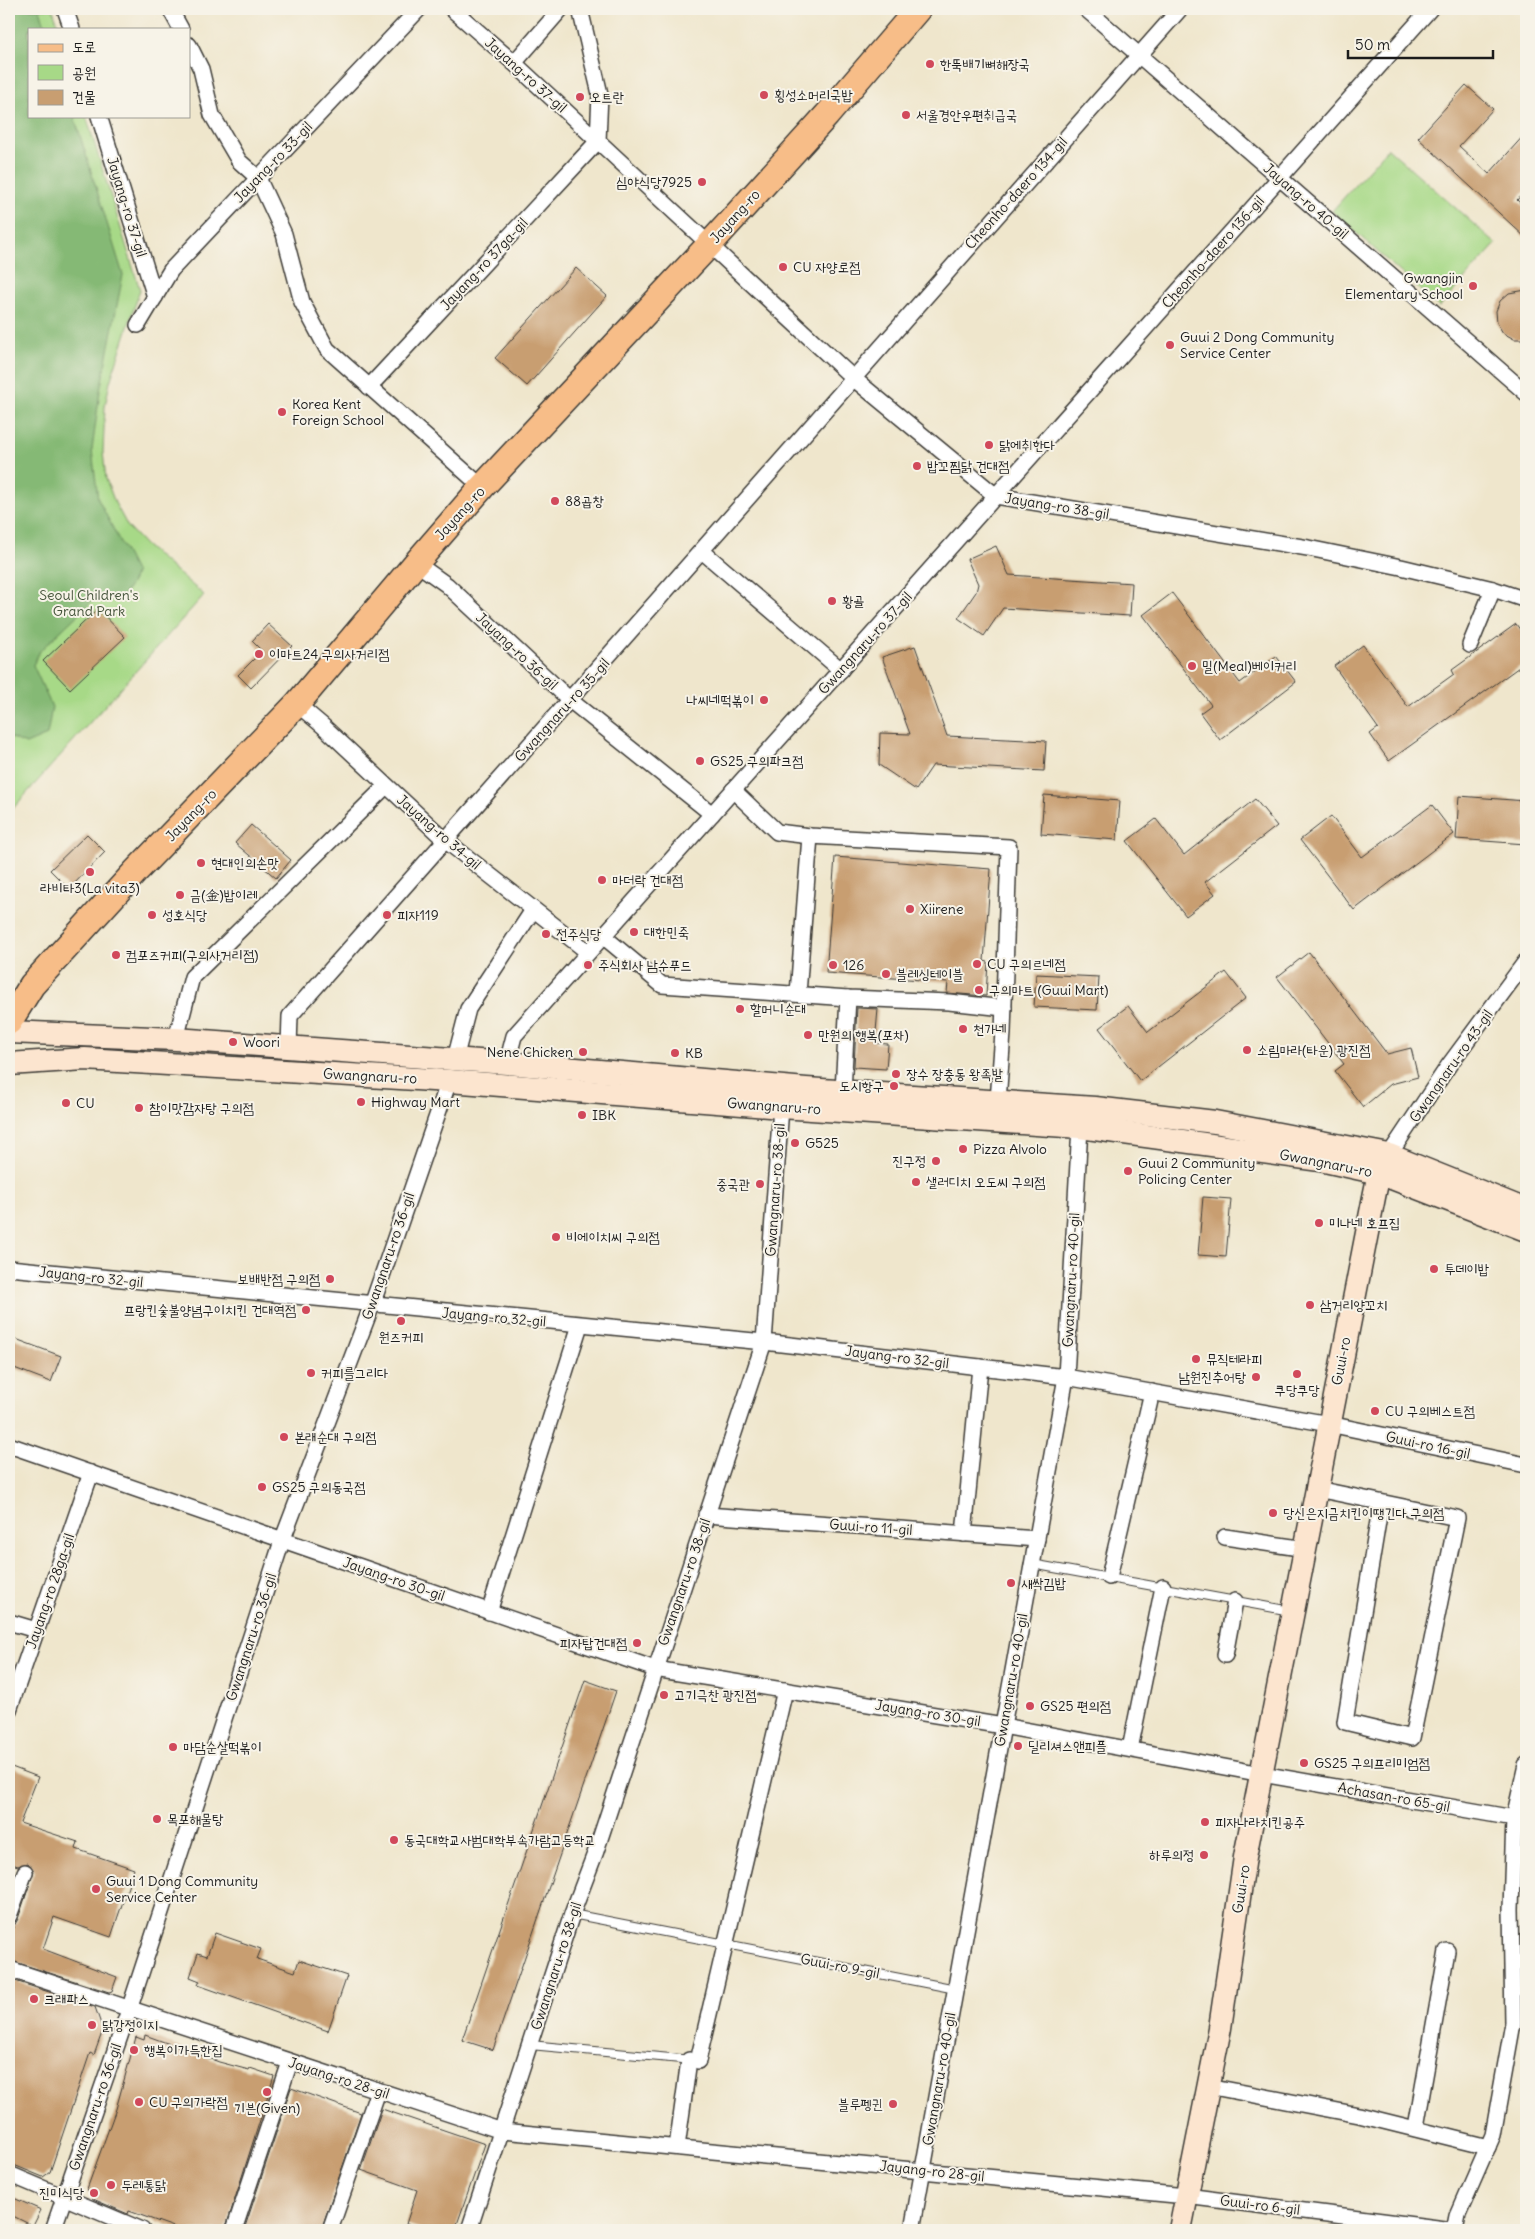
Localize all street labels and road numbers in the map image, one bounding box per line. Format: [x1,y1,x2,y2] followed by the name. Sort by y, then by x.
[481,34,571,116] street label: Jayang-ro 37-gil
[230,118,316,206] street label: Jayang-ro 33-gil
[961,133,1071,253] street label: Cheonho-daero 134-gil
[103,155,151,259] street label: Jayang-ro 37-gil
[1260,159,1352,243] street label: Jayang-ro 40-gil
[706,185,764,247] street label: Jayang-ro
[1158,192,1268,312] street label: Cheonho-daero 136-gil
[437,214,531,314] street label: Jayang-ro 37ga-gil
[431,482,489,544] street label: Jayang-ro
[1003,489,1111,523] street label: Jayang-ro 38-gil
[814,588,916,698] street label: Gwangnaru-ro 37-gil
[472,608,562,694] street label: Jayang-ro 36-gil
[511,654,613,766] street label: Gwangnaru-ro 35-gil
[162,785,221,845] street label: Jayang-ro
[393,791,485,873] street label: Jayang-ro 34-gil
[1405,1006,1497,1126] street label: Gwangnaru-ro 43-gil
[323,1065,418,1087] street label: Gwangnaru-ro
[726,1094,822,1118] street label: Gwangnaru-ro
[761,1123,789,1257] street label: Gwangnaru-ro 38-gil
[1278,1145,1374,1181] street label: Gwangnaru-ro
[358,1190,418,1322] street label: Gwangnaru-ro 36-gil
[1058,1212,1084,1348] street label: Gwangnaru-ro 40-gil
[38,1263,144,1291] street label: Jayang-ro 32-gil
[441,1303,547,1331] street label: Jayang-ro 32-gil
[1328,1335,1355,1387] street label: Guui-ro
[844,1342,950,1372] street label: Jayang-ro 32-gil
[1384,1427,1472,1463] street label: Guui-ro 16-gil
[829,1515,913,1539] street label: Guui-ro 11-gil
[654,1516,714,1648] street label: Gwangnaru-ro 38-gil
[22,1531,78,1651] street label: Jayang-ro 28ga-gil
[341,1553,447,1605] street label: Jayang-ro 30-gil
[222,1571,280,1703] street label: Gwangnaru-ro 36-gil
[990,1612,1032,1748] street label: Gwangnaru-ro 40-gil
[874,1696,982,1730] street label: Jayang-ro 30-gil
[1337,1778,1451,1816] street label: Achasan-ro 65-gil
[1228,1863,1254,1915] street label: Guui-ro
[527,1900,585,2032] street label: Gwangnaru-ro 38-gil
[799,1950,881,1982] street label: Guui-ro 9-gil
[918,2011,960,2147] street label: Gwangnaru-ro 40-gil
[65,2041,125,2173] street label: Gwangnaru-ro 36-gil
[286,2053,392,2103] street label: Jayang-ro 28-gil
[879,2157,985,2185] street label: Jayang-ro 28-gil
[1219,2191,1301,2219] street label: Guui-ro 6-gil

